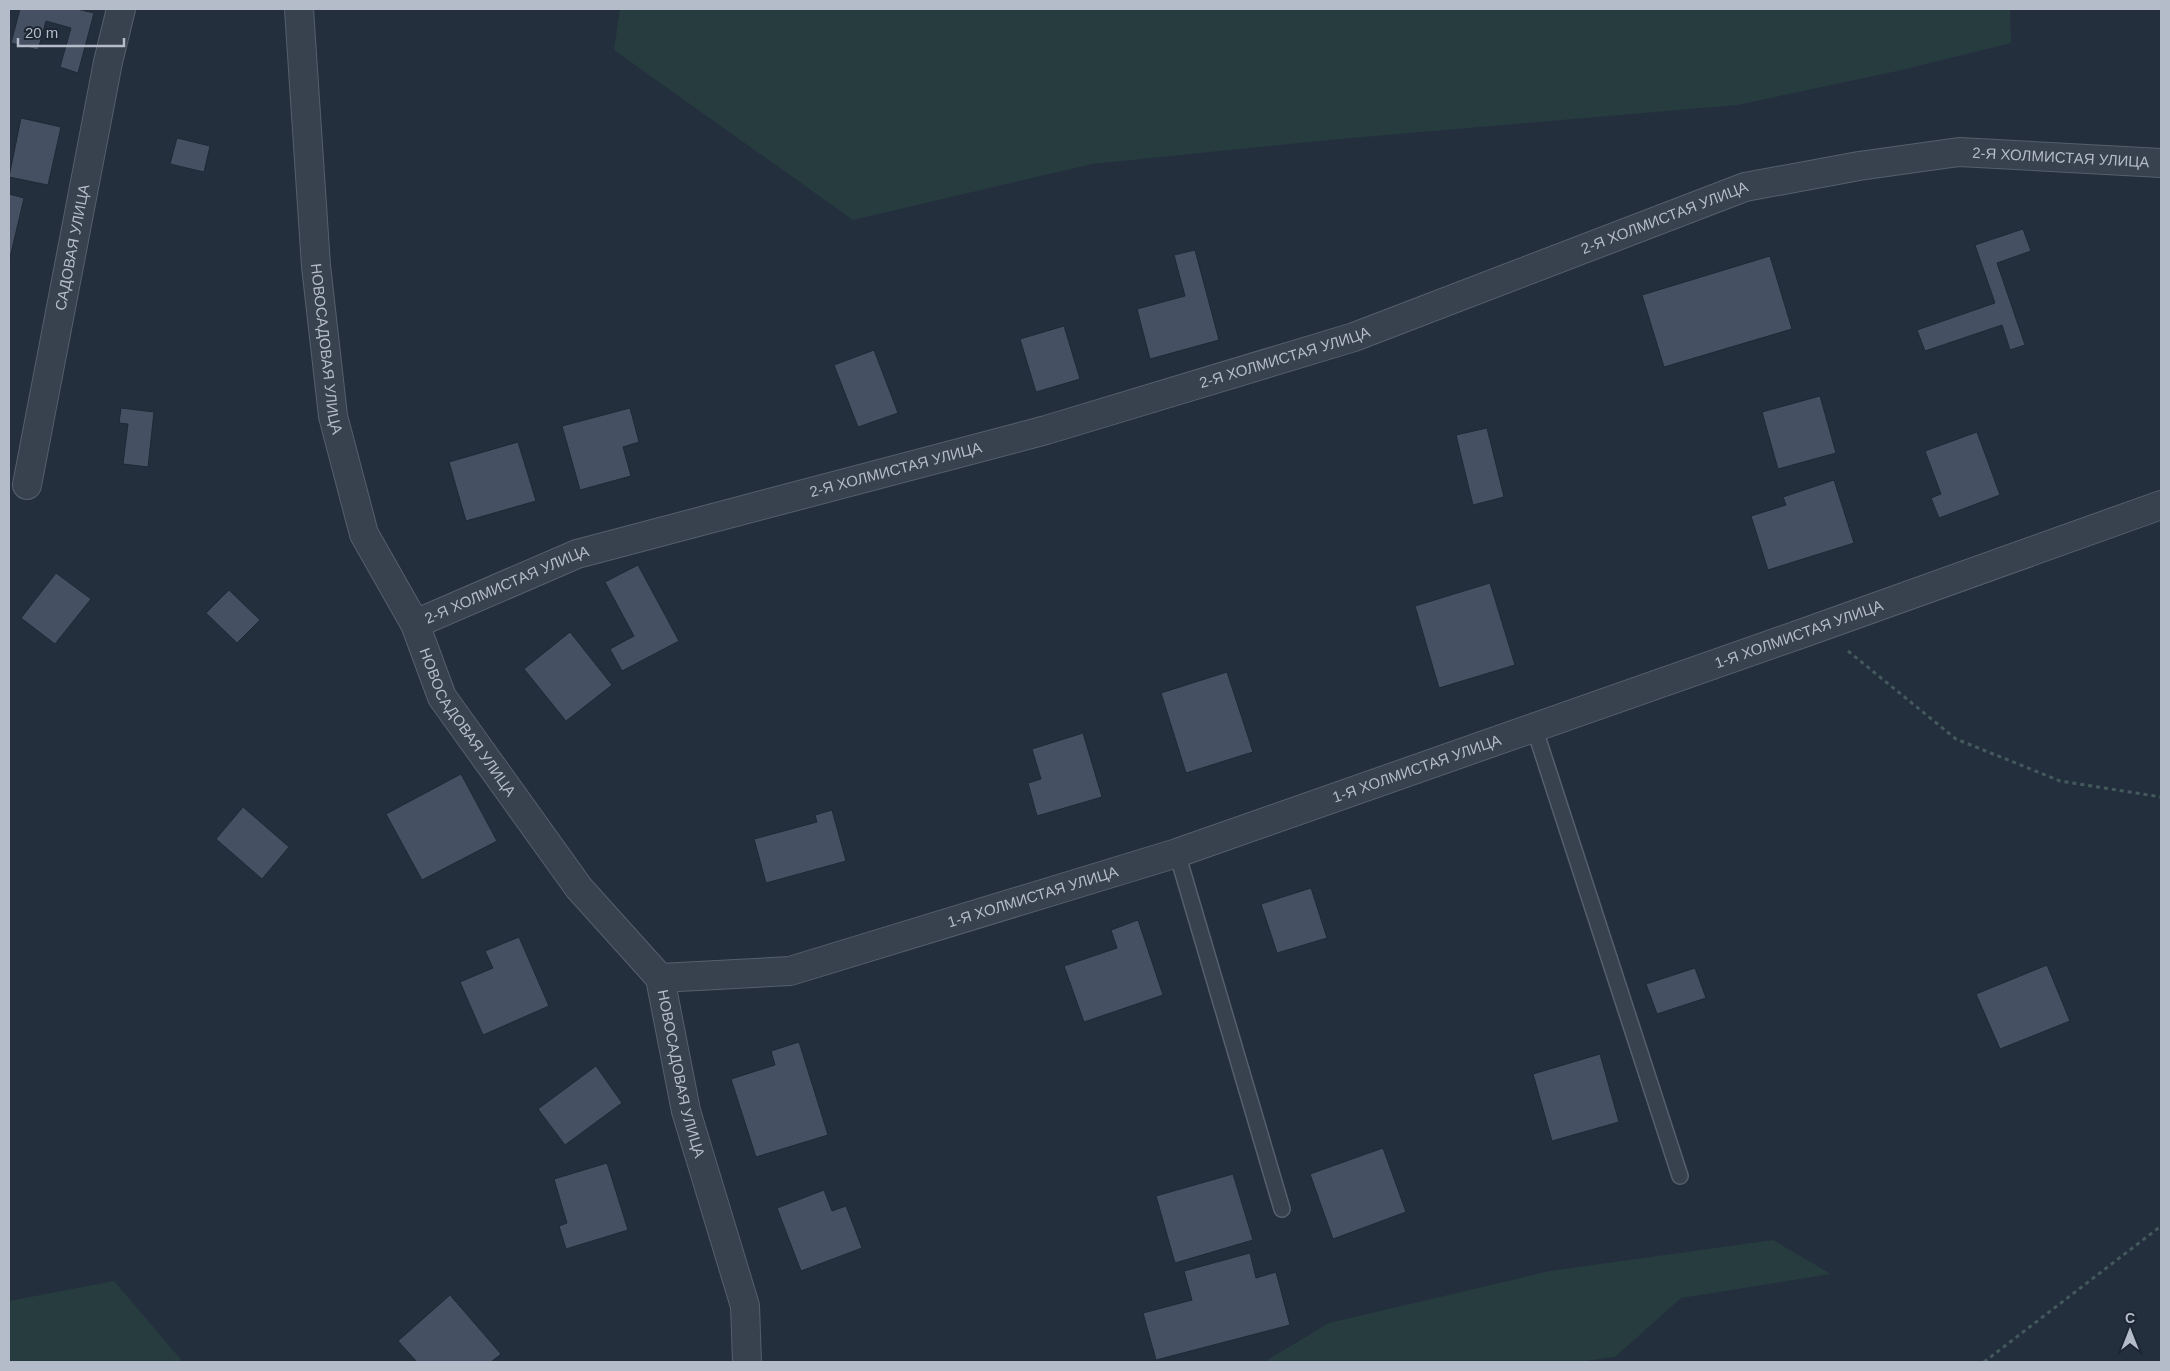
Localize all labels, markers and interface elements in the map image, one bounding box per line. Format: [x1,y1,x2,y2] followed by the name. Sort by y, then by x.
[18,15,124,47] scale bar
[25,24,58,41] text: 20 m
[1972,144,2150,170] street label: 2-Я ХОЛМИСТАЯ УЛИЦА
[1579,178,1750,257] street label: 2-Я ХОЛМИСТАЯ УЛИЦА
[52,183,92,312] street label: САДОВАЯ УЛИЦА
[308,262,346,436] street label: НОВОСАДОВАЯ УЛИЦА
[1197,323,1372,391] street label: 2-Я ХОЛМИСТАЯ УЛИЦА
[808,438,983,500] street label: 2-Я ХОЛМИСТАЯ УЛИЦА
[422,542,591,627] street label: 2-Я ХОЛМИСТАЯ УЛИЦА
[1712,596,1885,671] street label: 1-Я ХОЛМИСТАЯ УЛИЦА
[417,645,519,799] street label: НОВОСАДОВАЯ УЛИЦА
[1330,731,1503,806] street label: 1-Я ХОЛМИСТАЯ УЛИЦА
[945,863,1120,930] street label: 1-Я ХОЛМИСТАЯ УЛИЦА
[654,988,709,1160] street label: НОВОСАДОВАЯ УЛИЦА
[2105,1306,2155,1356] north arrow
[2125,1310,2135,1326] text: С

